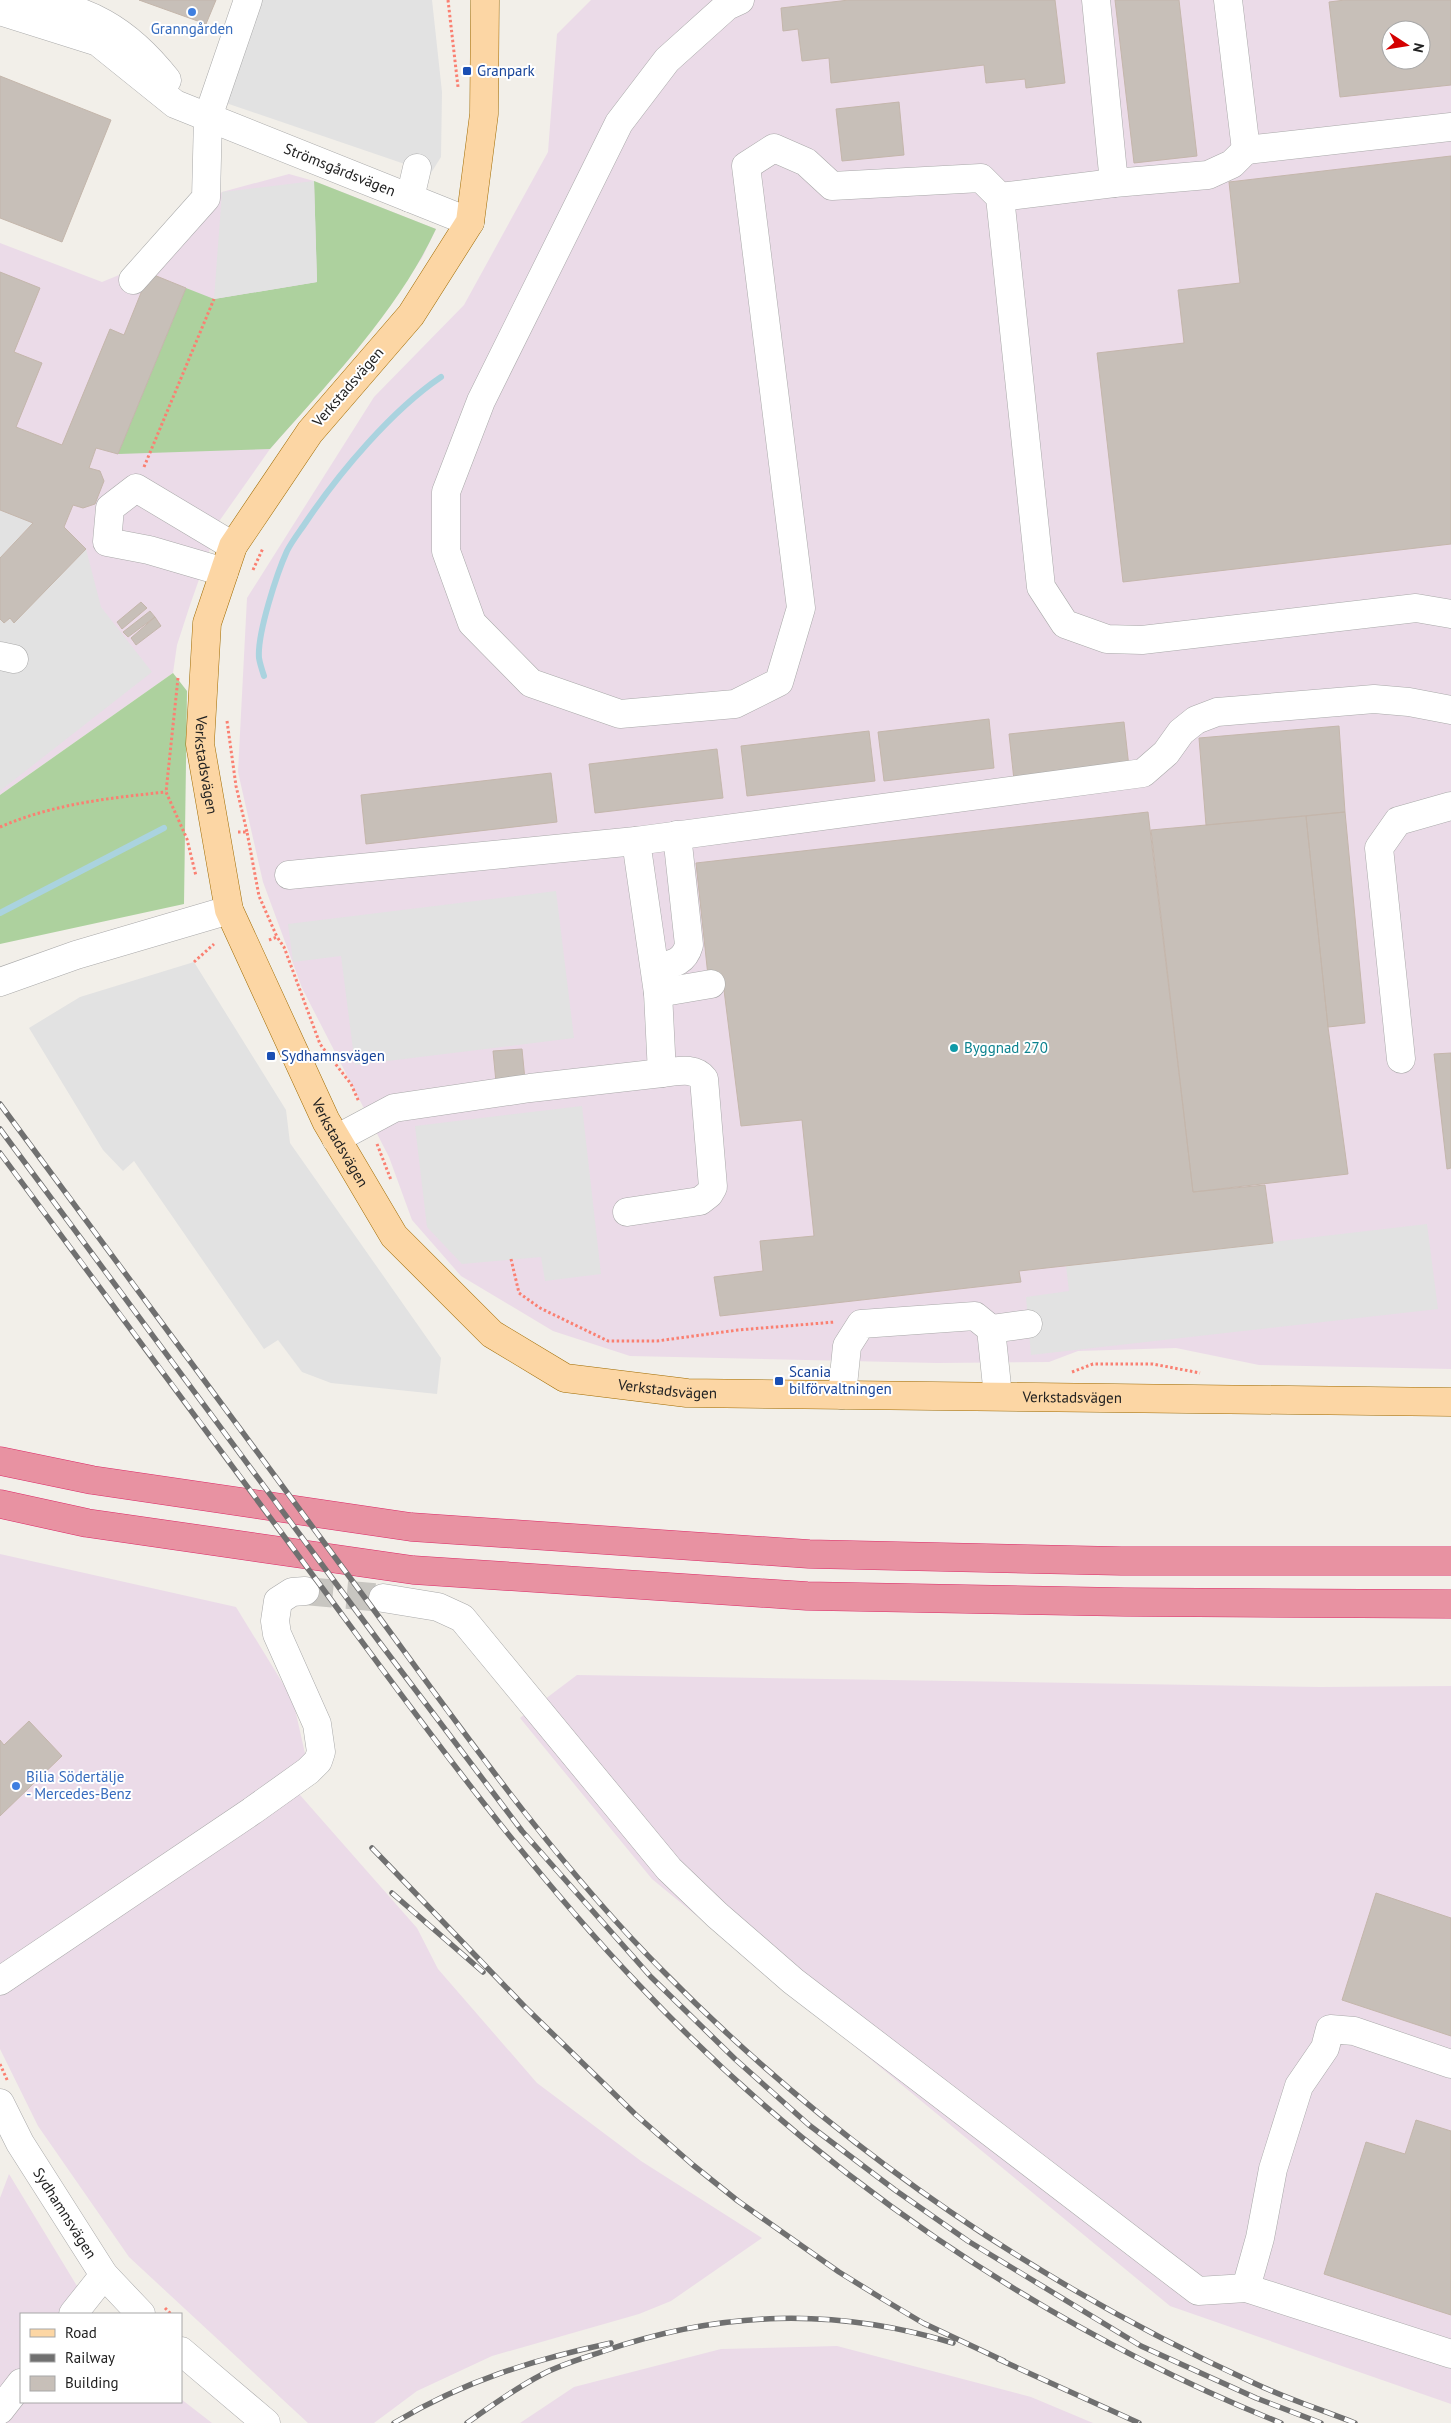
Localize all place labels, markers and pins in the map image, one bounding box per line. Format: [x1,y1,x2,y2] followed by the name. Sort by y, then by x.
[186,6,198,18] marker: Granngården
[151,19,233,38] place label: Granngården
[477,61,536,80] place label: Granpark
[461,65,473,77] marker: Granpark
[964,1038,1048,1057] place label: Byggnad 270
[948,1042,960,1054] marker: Byggnad 270
[281,1046,385,1065] place label: Sydhamnsvägen
[265,1050,277,1062] marker: Sydhamnsvägen
[789,1362,892,1398] place label: Scania bilförvaltningen
[773,1375,785,1387] marker: Scania bilförvaltningen
[26,1767,132,1803] place label: Bilia Södertälje - Mercedes-Benz
[10,1780,22,1792] marker: Bilia Södertälje - Mercedes-Benz

